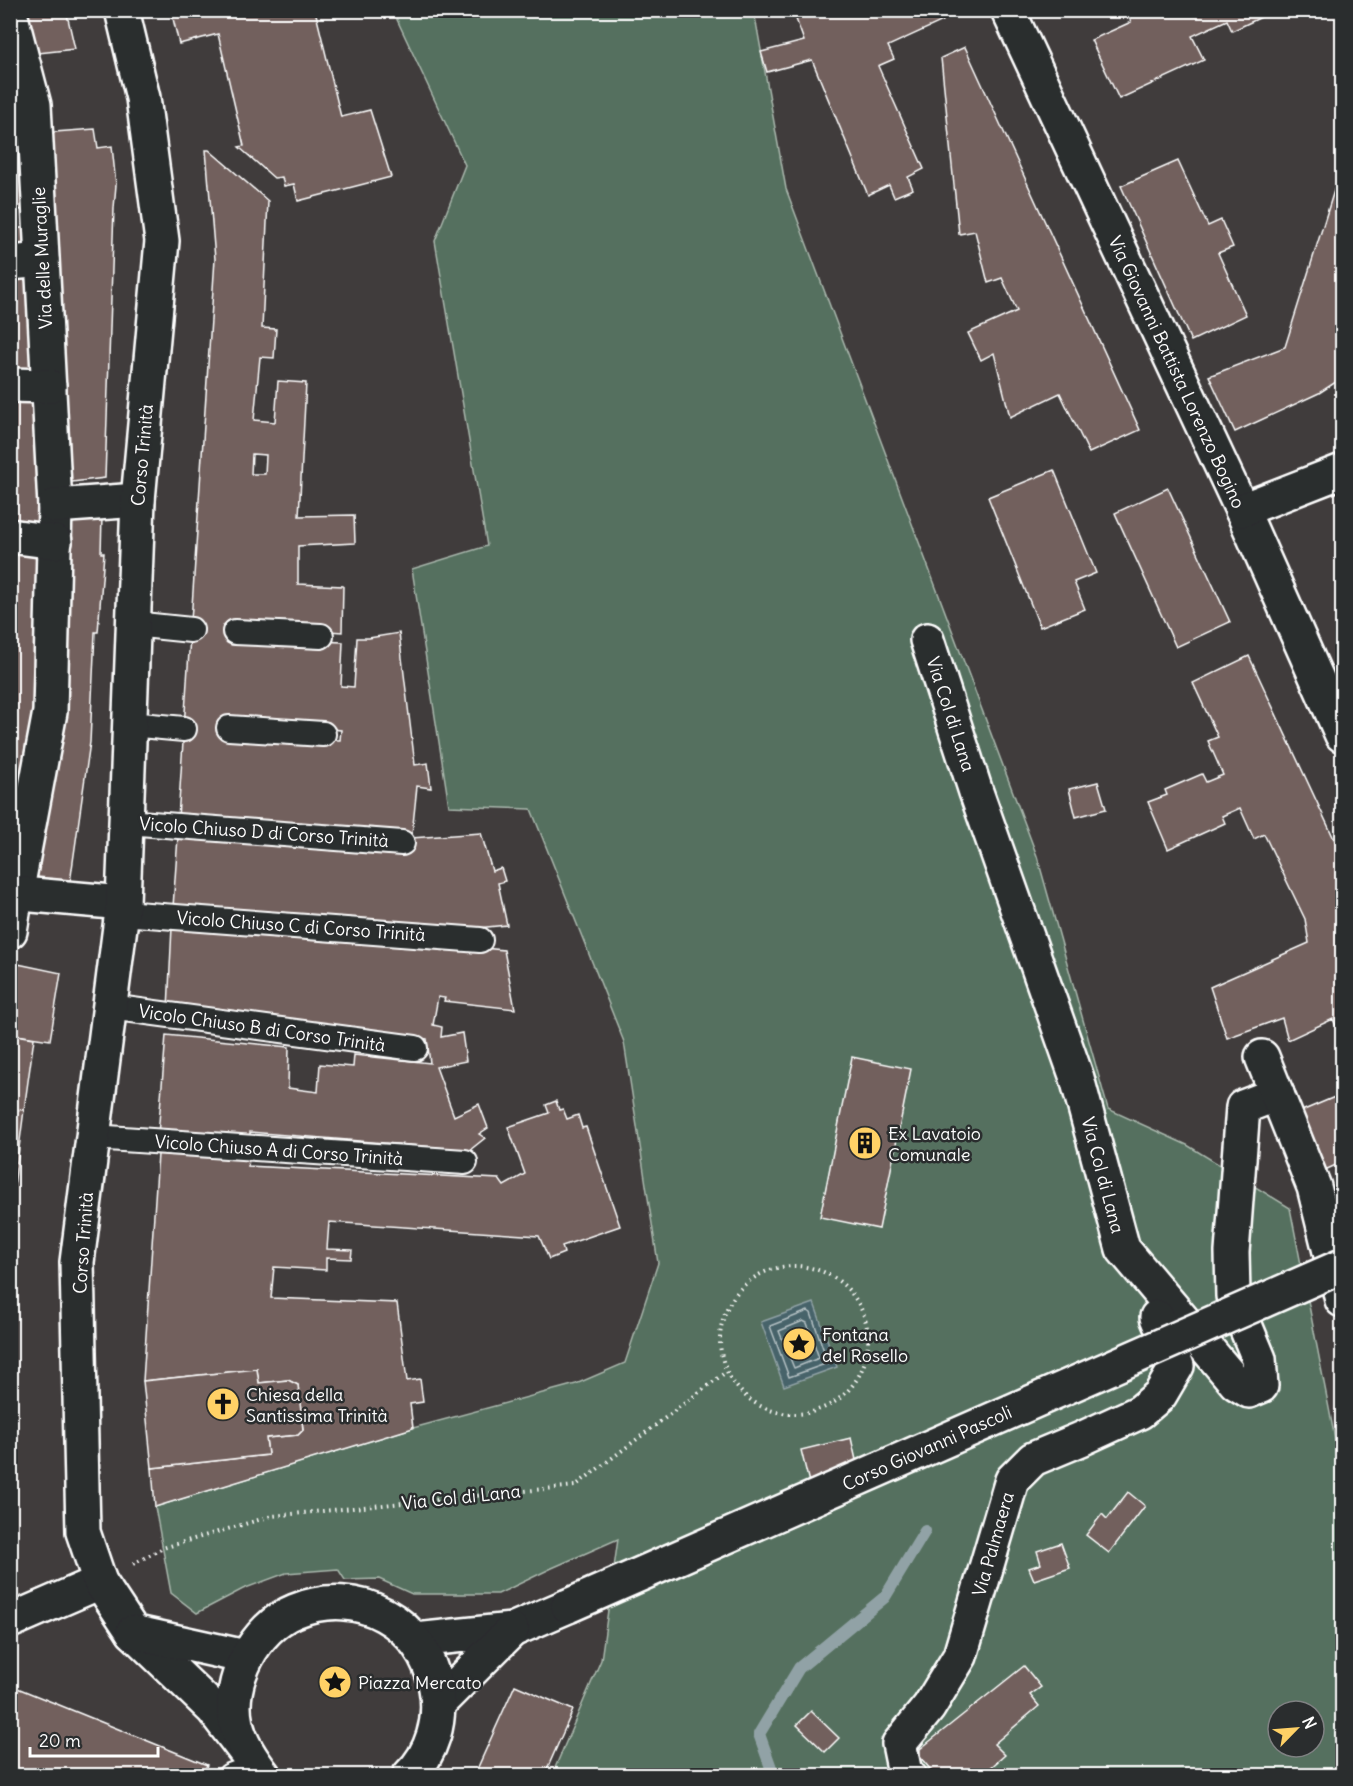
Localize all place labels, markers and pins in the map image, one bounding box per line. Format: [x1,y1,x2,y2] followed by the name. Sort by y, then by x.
[888,1122,981,1166] place label: Ex Lavatoio Comunale
[847,1125,883,1161] building icon: Ex Lavatoio Comunale
[822,1323,908,1367] place label: Fontana del Rosello
[781,1326,817,1362] place icon: Fontana del Rosello
[246,1383,388,1427] place label: Chiesa della Santissima Trinità
[205,1386,241,1422] church icon: Chiesa della Santissima Trinità
[317,1664,353,1700] place icon: Piazza Mercato
[358,1671,482,1694] place label: Piazza Mercato

